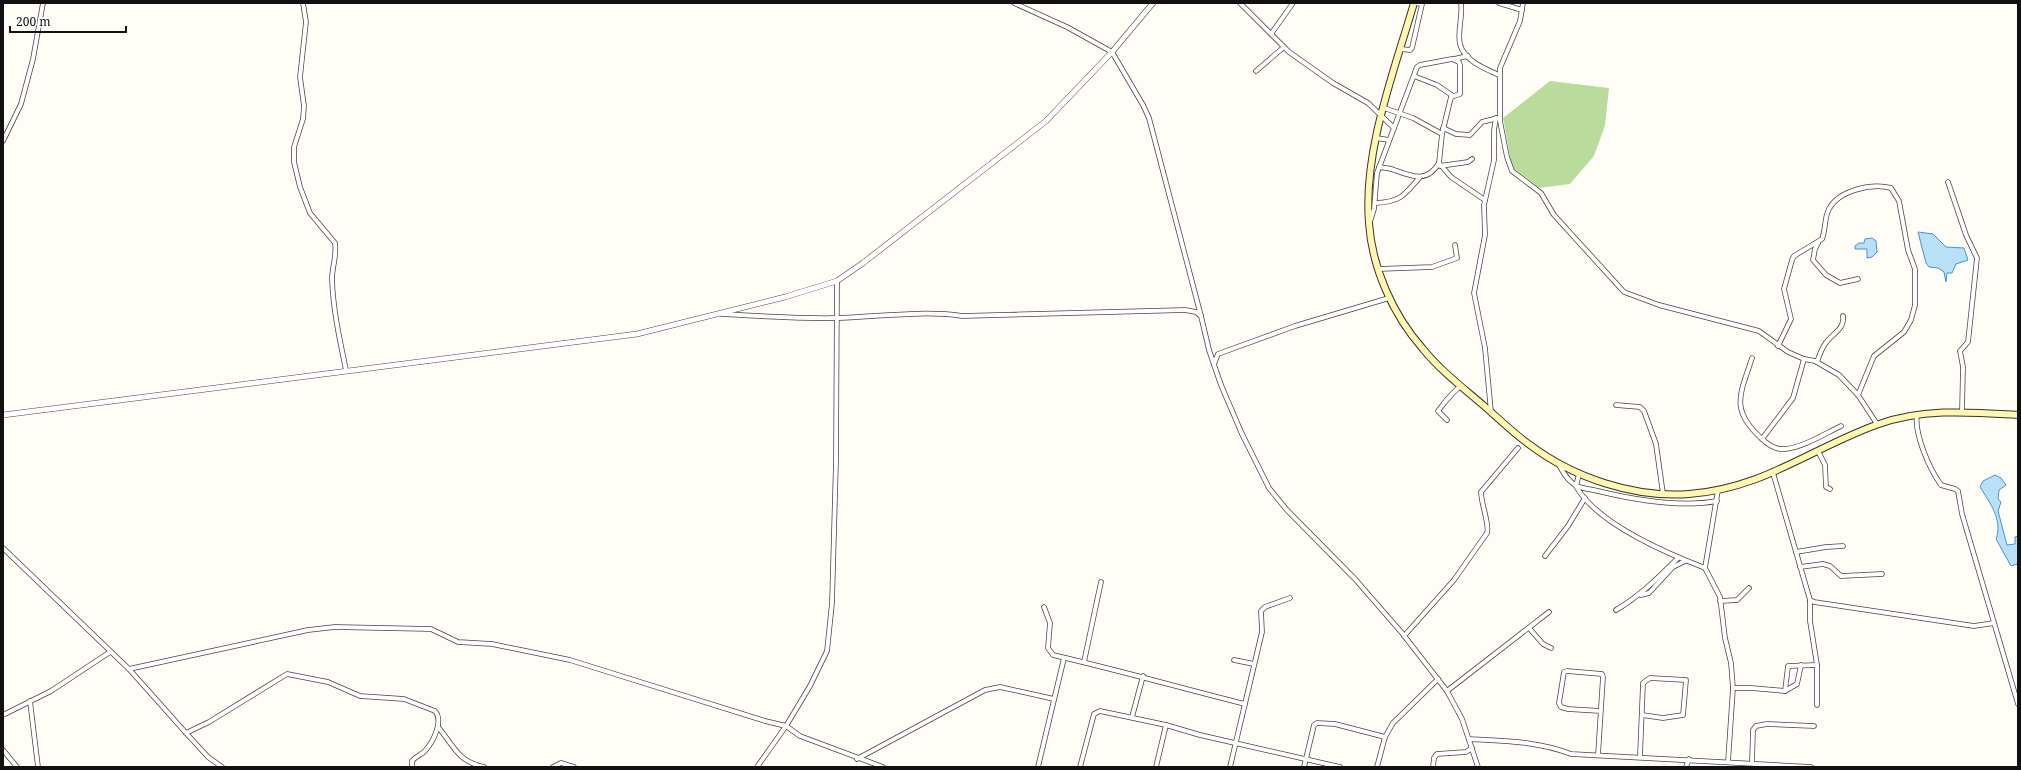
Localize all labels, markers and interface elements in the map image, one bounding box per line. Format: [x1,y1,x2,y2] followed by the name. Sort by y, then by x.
[10,8,126,34] scale bar
[16,13,51,30] text: 200 m

